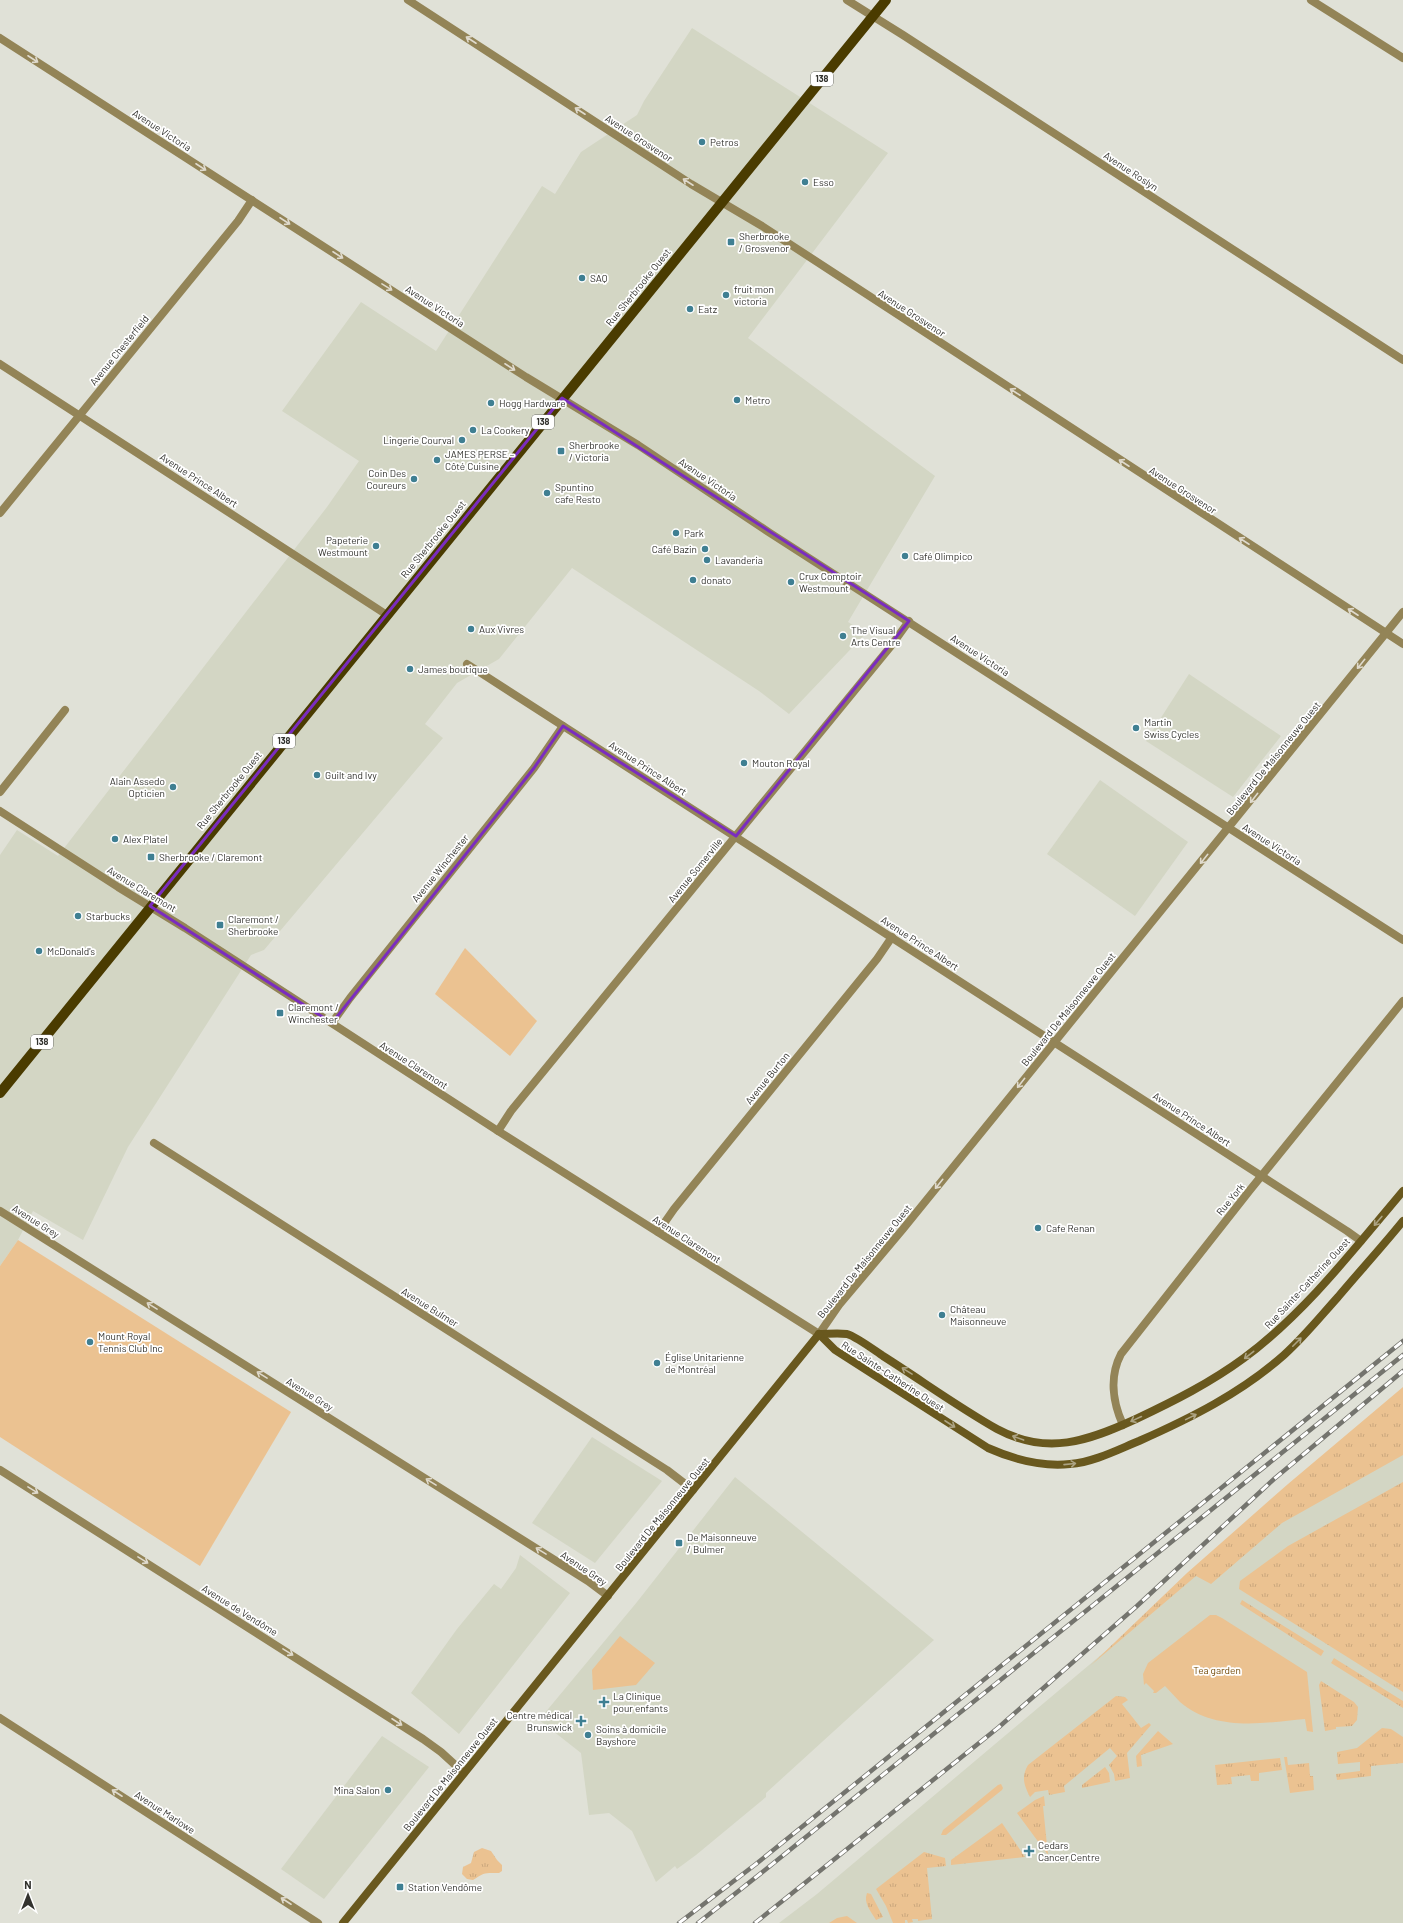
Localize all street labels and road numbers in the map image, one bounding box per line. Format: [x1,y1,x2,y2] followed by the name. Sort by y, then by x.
[811,72,833,86] road number: 138
[130,107,194,153] street label: Avenue Victoria
[603,112,675,164] street label: Avenue Grosvenor
[1102,149,1160,193] street label: Avenue Roslyn
[603,246,673,328] street label: Rue Sherbrooke Ouest
[403,283,467,329] street label: Avenue Victoria
[876,287,948,339] street label: Avenue Grosvenor
[87,312,151,388] street label: Avenue Chesterfield
[532,415,554,429] road number: 138
[158,450,240,510] street label: Avenue Prince Albert
[677,455,739,503] street label: Avenue Victoria
[1147,464,1219,516] street label: Avenue Grosvenor
[398,498,468,580] street label: Rue Sherbrooke Ouest
[948,632,1012,678] street label: Avenue Victoria
[1223,699,1323,817] street label: Boulevard De Maisonneuve Ouest
[273,734,295,748] road number: 138
[607,738,689,798] street label: Avenue Prince Albert
[194,749,264,831] street label: Rue Sherbrooke Ouest
[1240,821,1304,867] street label: Avenue Victoria
[409,832,471,904] street label: Avenue Winchester
[665,835,725,905] street label: Avenue Somerville
[105,864,179,915] street label: Avenue Claremont
[879,913,961,973] street label: Avenue Prince Albert
[1018,950,1118,1068] street label: Boulevard De Maisonneuve Ouest
[31,1035,53,1049] road number: 138
[378,1038,451,1092] street label: Avenue Claremont
[742,1050,792,1106] street label: Avenue Burton
[1151,1089,1233,1149] street label: Avenue Prince Albert
[1213,1180,1247,1218] street label: Rue York
[10,1202,62,1240] street label: Avenue Grey
[814,1202,914,1320] street label: Boulevard De Maisonneuve Ouest
[651,1212,724,1266] street label: Avenue Claremont
[1262,1235,1353,1331] street label: Rue Sainte-Catherine Ouest
[399,1285,461,1329] street label: Avenue Bulmer
[839,1338,947,1414] street label: Rue Sainte-Catherine Ouest
[284,1375,336,1413] street label: Avenue Grey
[612,1455,712,1573] street label: Boulevard De Maisonneuve Ouest
[559,1548,610,1588] street label: Avenue Grey
[200,1582,280,1638] street label: Avenue de Vendôme
[400,1715,500,1833] street label: Boulevard De Maisonneuve Ouest
[133,1788,197,1836] street label: Avenue Marlowe

